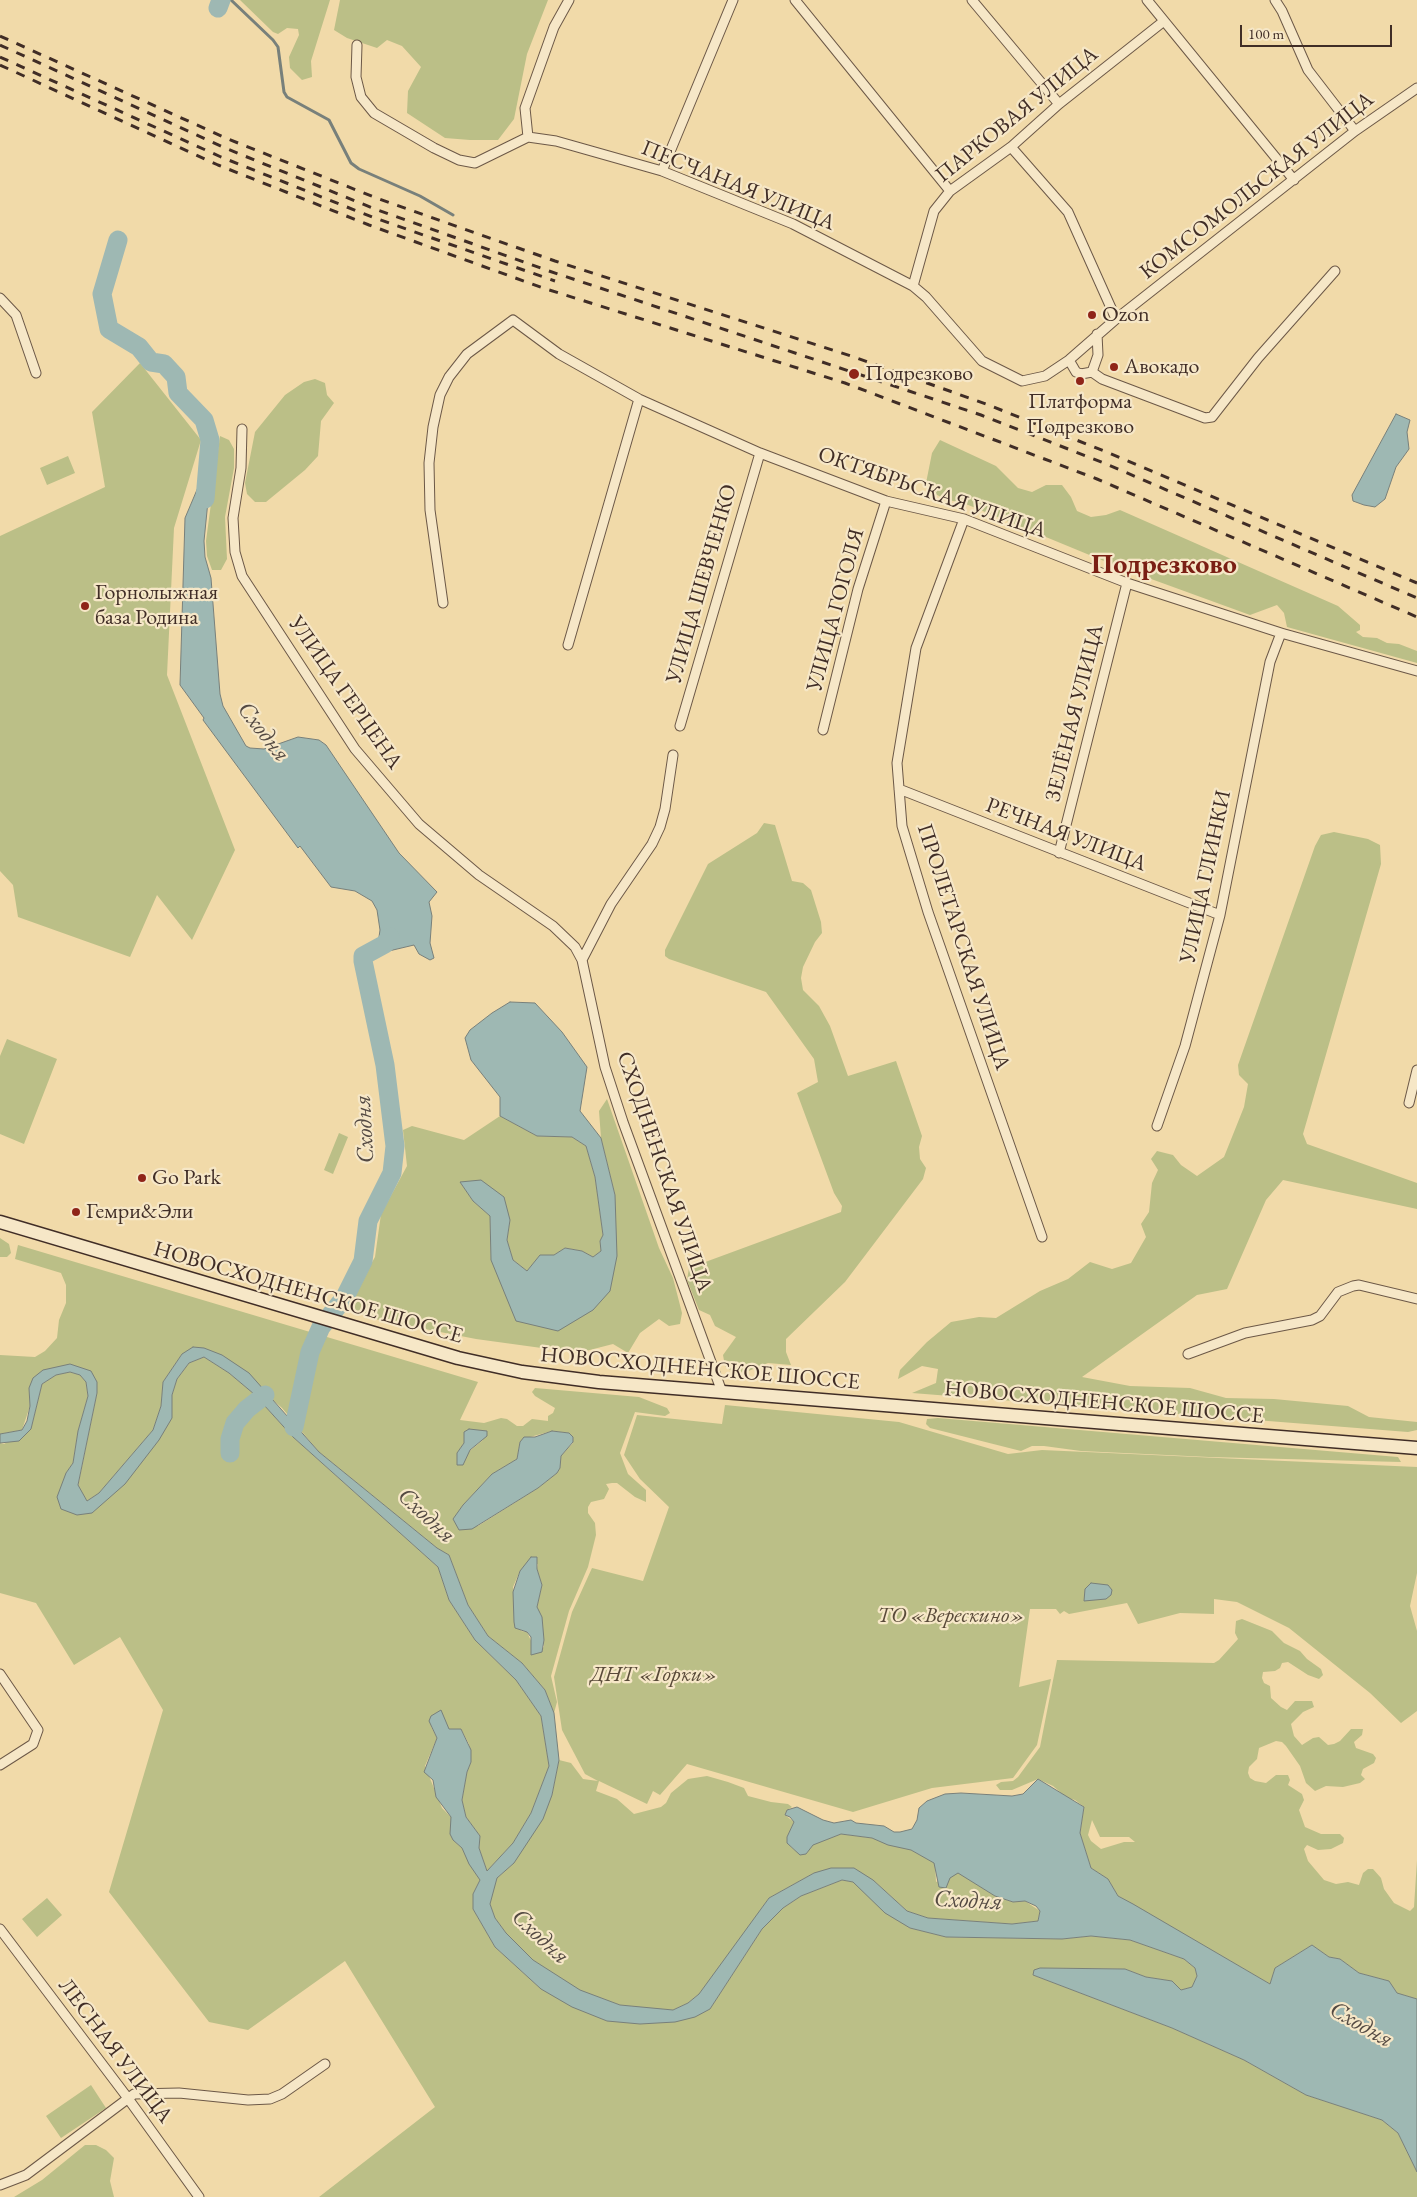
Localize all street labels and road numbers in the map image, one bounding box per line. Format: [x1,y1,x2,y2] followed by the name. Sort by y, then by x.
[930,41,1104,189] street label: ПАРКОВАЯ УЛИЦА
[1135,87,1379,285] street label: КОМСОМОЛЬСКАЯ УЛИЦА
[637,135,839,237] street label: ПЕСЧАНАЯ УЛИЦА
[814,441,1050,545] street label: ОКТЯБРЬСКАЯ УЛИЦА
[661,481,743,687] street label: УЛИЦА ШЕВЧЕНКО
[802,526,870,694] street label: УЛИЦА ГОГОЛЯ
[282,611,408,775] street label: УЛИЦА ГЕРЦЕНА
[1040,622,1110,804] street label: ЗЕЛЁНАЯ УЛИЦА
[1175,788,1237,966] street label: УЛИЦА ГЛИНКИ
[982,792,1150,878] street label: РЕЧНАЯ УЛИЦА
[911,820,1015,1074] street label: ПРОЛЕТАРСКАЯ УЛИЦА
[610,1048,718,1296] street label: СХОДНЕНСКАЯ УЛИЦА
[150,1236,466,1350] street label: НОВОСХОДНЕНСКОЕ ШОССЕ
[539,1342,861,1396] street label: НОВОСХОДНЕНСКОЕ ШОССЕ
[943,1376,1265,1430] street label: НОВОСХОДНЕНСКОЕ ШОССЕ
[52,1974,178,2128] street label: ЛЕСНАЯ УЛИЦА

